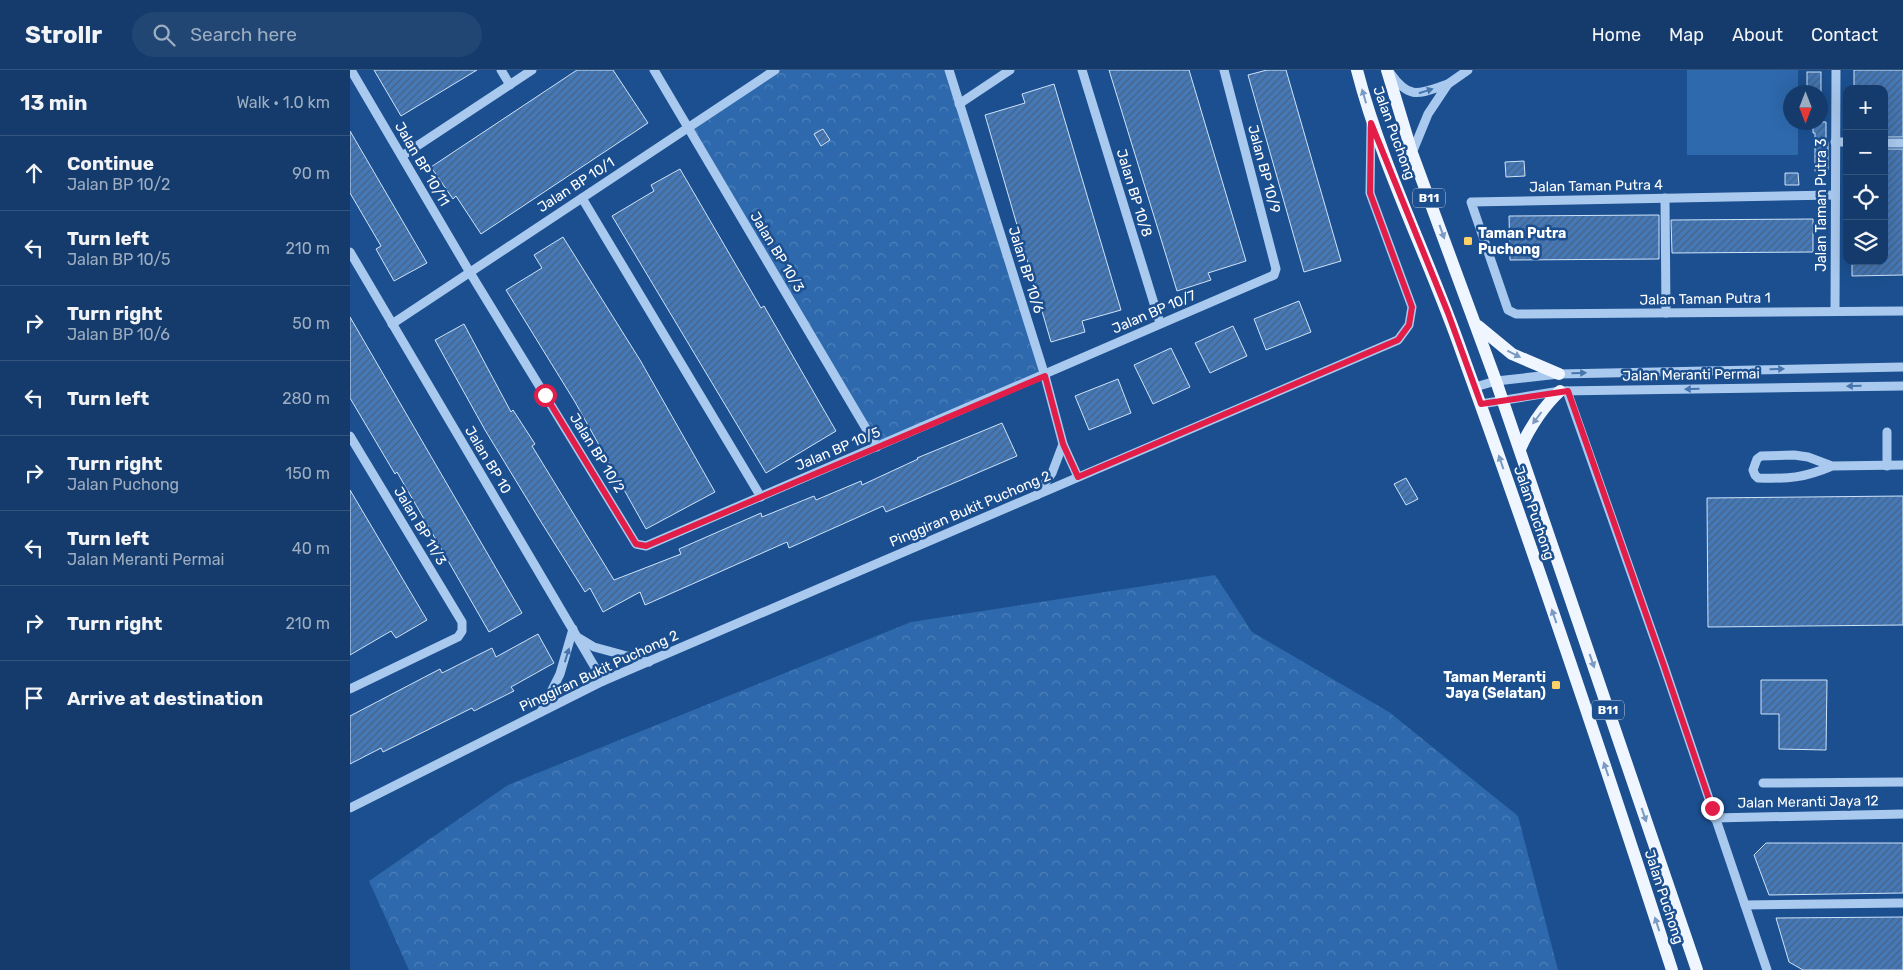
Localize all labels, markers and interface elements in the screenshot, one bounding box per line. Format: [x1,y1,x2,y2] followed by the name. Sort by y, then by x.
[132,12,482,57] search box
[25,21,102,49] text: Strollr
[150,21,178,49] icon: search
[190,23,297,46] text: Search here
[1592,24,1641,46] text: Home
[1669,24,1704,46] text: Map
[1732,24,1783,46] text: About
[1811,24,1878,46] text: Contact
[1369,84,1419,182] street label: Jalan Puchong
[1783,85,1828,130] north arrow
[1843,85,1888,265] map controls
[1843,85,1888,130] button: +
[1419,86,1434,94] one-way arrow
[1360,89,1368,104] one-way arrow
[20,90,88,115] text: 13 min
[236,93,330,112] text: Walk · 1.0 km
[391,119,453,209] street label: Jalan BP 10/11
[1244,123,1284,215] street label: Jalan BP 10/9
[1843,130,1888,175] button: −
[1813,138,1830,272] street label: Jalan Taman Putra 3
[1113,147,1155,239] street label: Jalan BP 10/8
[67,152,154,175] text: Continue
[534,154,618,216] street label: Jalan BP 10/1
[20,159,48,187] icon: ahead
[292,164,330,183] text: 90 m
[67,175,170,194] text: Jalan BP 10/2
[1843,175,1888,220] button: locate
[1529,176,1663,196] street label: Jalan Taman Putra 4
[1413,189,1445,208] road number: B11
[746,209,808,295] street label: Jalan BP 10/3
[1843,220,1888,265] button: layers
[1005,224,1047,316] street label: Jalan BP 10/6
[1438,225,1446,240] one-way arrow
[1478,225,1566,258] place label: Taman Putra Puchong
[67,227,149,250] text: Turn left
[20,234,48,262] icon: left
[1462,235,1474,247] marker: Taman Putra Puchong
[285,239,330,258] text: 210 m
[67,250,171,269] text: Jalan BP 10/5
[1109,287,1199,337] street label: Jalan BP 10/7
[1639,289,1771,309] street label: Jalan Taman Putra 1
[67,302,162,325] text: Turn right
[20,309,48,337] icon: right
[292,314,330,333] text: 50 m
[67,325,170,344] text: Jalan BP 10/6
[1507,350,1522,358] one-way arrow
[1622,365,1760,385] street label: Jalan Meranti Permai
[1769,365,1785,373] one-way arrow
[1572,369,1588,377] one-way arrow
[1846,383,1862,391] one-way arrow
[20,384,48,412] icon: left
[534,384,557,407] route start
[1684,385,1700,393] one-way arrow
[67,387,149,410] text: Turn left
[282,389,330,408] text: 280 m
[566,410,628,496] street label: Jalan BP 10/2
[1531,411,1542,424] one-way arrow
[461,423,515,497] street label: Jalan BP 10
[793,423,883,475] street label: Jalan BP 10/5
[67,452,162,475] text: Turn right
[1497,454,1505,469] one-way arrow
[20,459,48,487] icon: right
[285,464,330,483] text: 150 m
[1510,464,1558,562] street label: Jalan Puchong
[887,467,1053,551] street label: Pinggiran Bukit Puchong 2
[67,475,179,494] text: Jalan Puchong
[390,484,450,568] street label: Jalan BP 11/3
[67,527,149,550] text: Turn left
[20,534,48,562] icon: left
[292,539,330,558] text: 40 m
[67,550,224,569] text: Jalan Meranti Permai
[1549,608,1557,623] one-way arrow
[20,609,48,637] icon: right
[67,612,162,635] text: Turn right
[285,614,330,633] text: 210 m
[517,627,681,715] street label: Pinggiran Bukit Puchong 2
[563,648,571,663] one-way arrow
[1588,654,1596,669] one-way arrow
[1443,669,1546,702] place label: Taman Meranti Jaya (Selatan)
[1550,679,1562,691] marker: Taman Meranti Jaya (Selatan)
[20,684,48,712] icon: arrive
[67,687,263,710] text: Arrive at destination
[1592,700,1624,720] road number: B11
[1602,762,1609,777] one-way arrow
[1737,792,1879,812] street label: Jalan Meranti Jaya 12
[1701,797,1724,820] route end
[1640,808,1648,823] one-way arrow
[1641,848,1687,946] street label: Jalan Puchong
[1653,916,1660,931] one-way arrow

